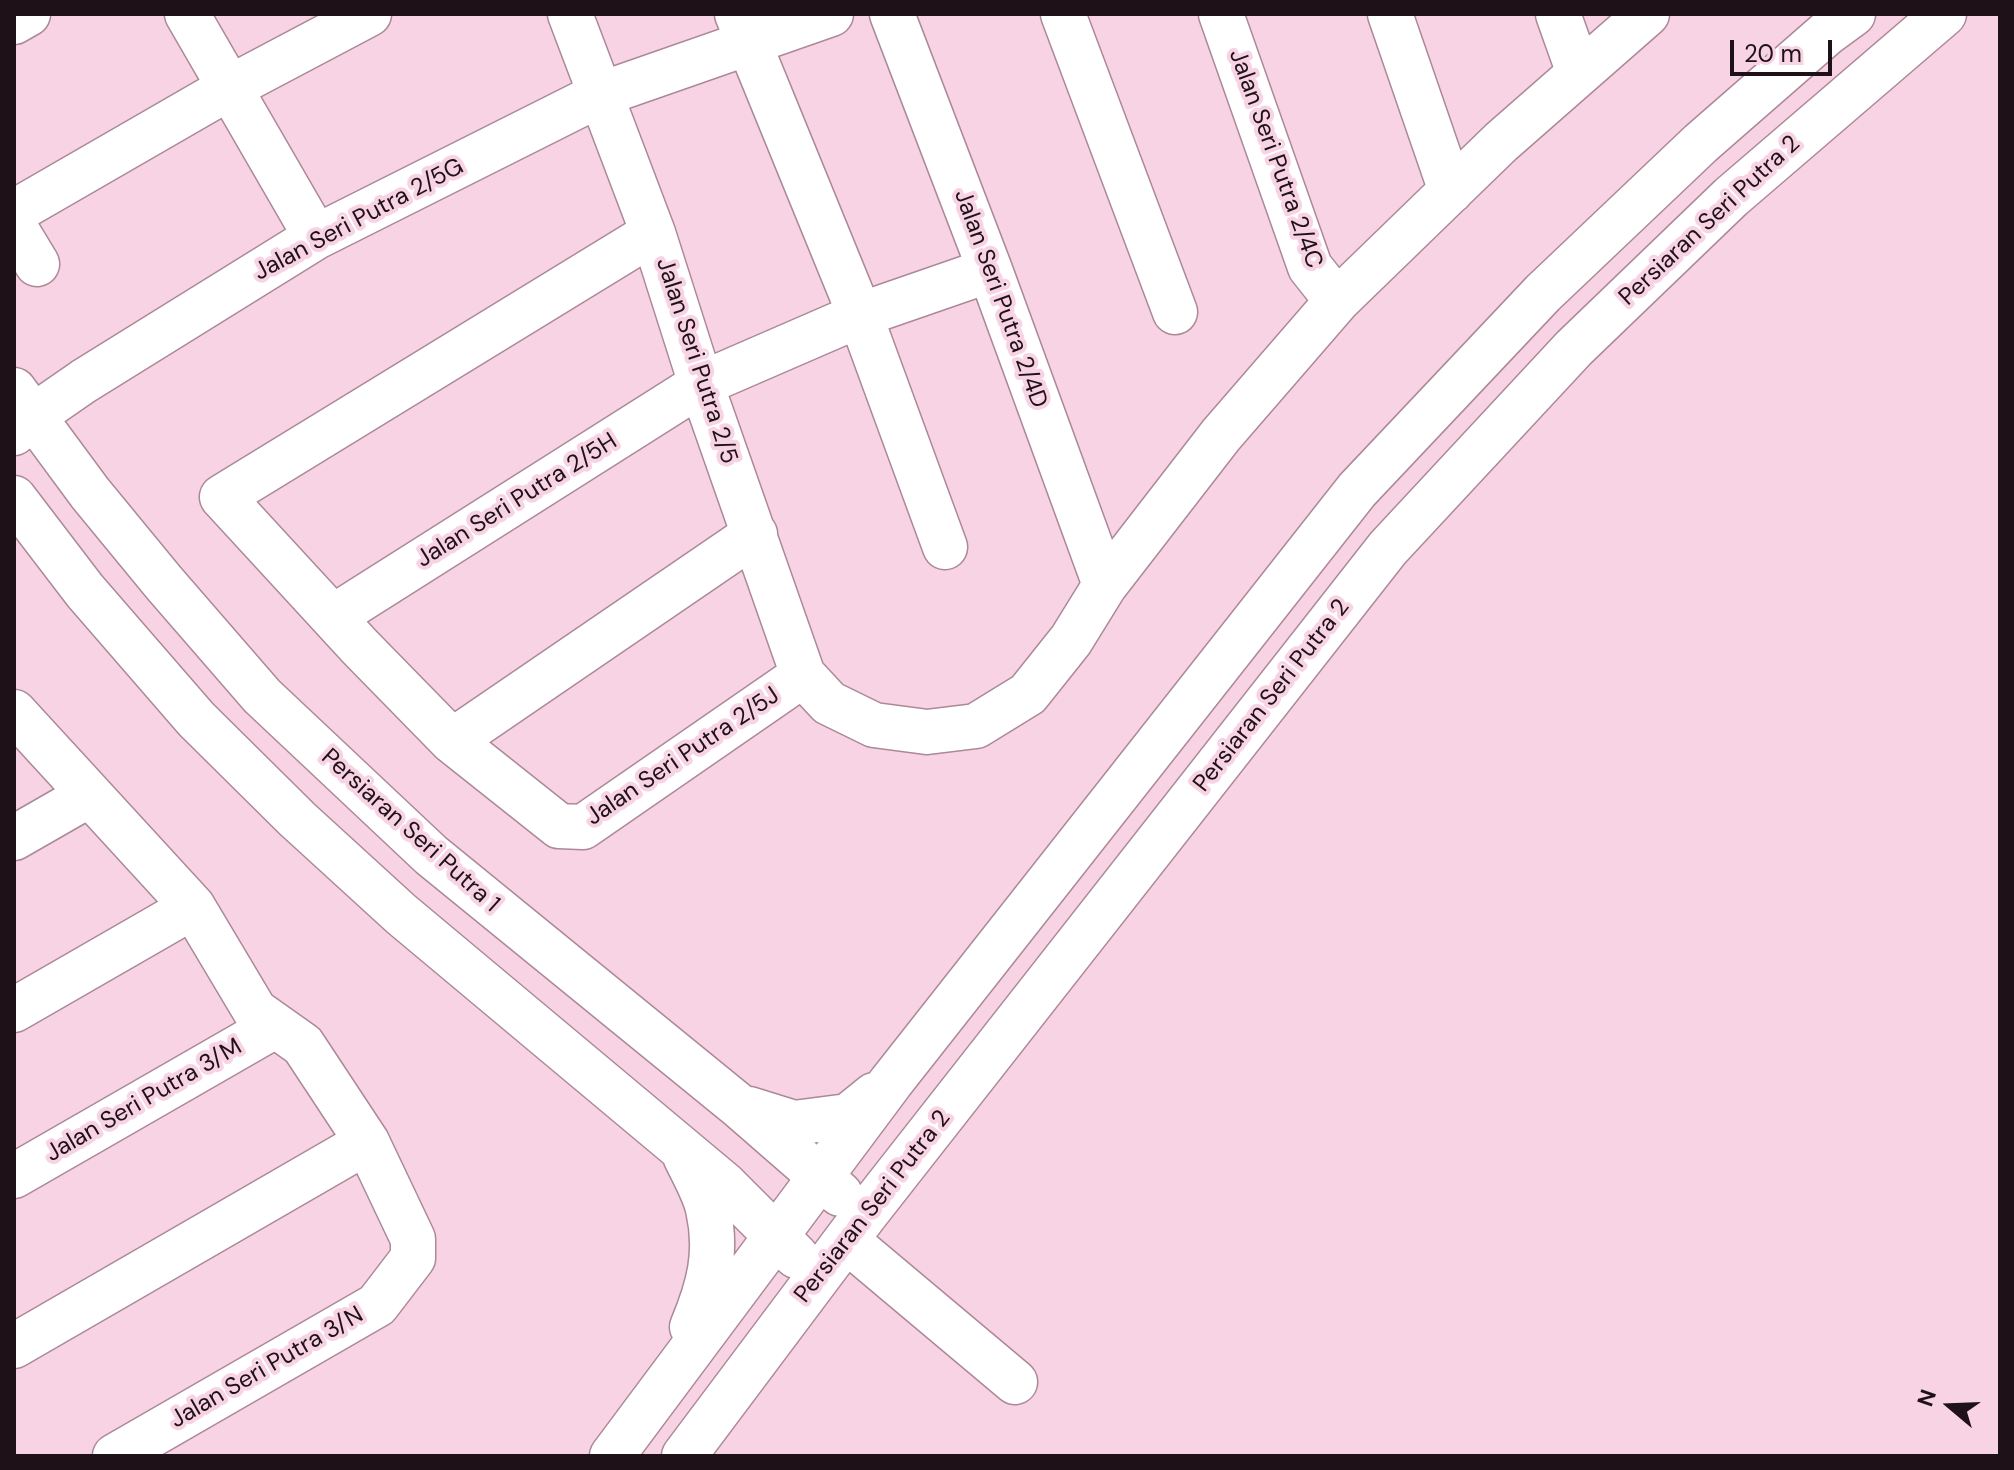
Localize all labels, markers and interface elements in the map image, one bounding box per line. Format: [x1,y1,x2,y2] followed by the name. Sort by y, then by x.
[1734,24,1836,74] scale bar
[1744,38,1802,69] text: 20 m
[1222,46,1328,272] street label: Jalan Seri Putra 2/4C
[1614,130,1806,312] street label: Persiaran Seri Putra 2
[249,153,469,287] street label: Jalan Seri Putra 2/5G
[947,186,1053,412] street label: Jalan Seri Putra 2/4D
[649,254,743,468] street label: Jalan Seri Putra 2/5
[411,428,623,574] street label: Jalan Seri Putra 2/5H
[1188,594,1356,798] street label: Persiaran Seri Putra 2
[581,682,785,832] street label: Jalan Seri Putra 2/5J
[315,743,505,919] street label: Persiaran Seri Putra 1
[41,1033,247,1169] street label: Jalan Seri Putra 3/M
[789,1105,957,1309] street label: Persiaran Seri Putra 2
[165,1301,369,1435] street label: Jalan Seri Putra 3/N
[1910,1366,1990,1446] north arrow
[1911,1386,1943,1410] text: N

